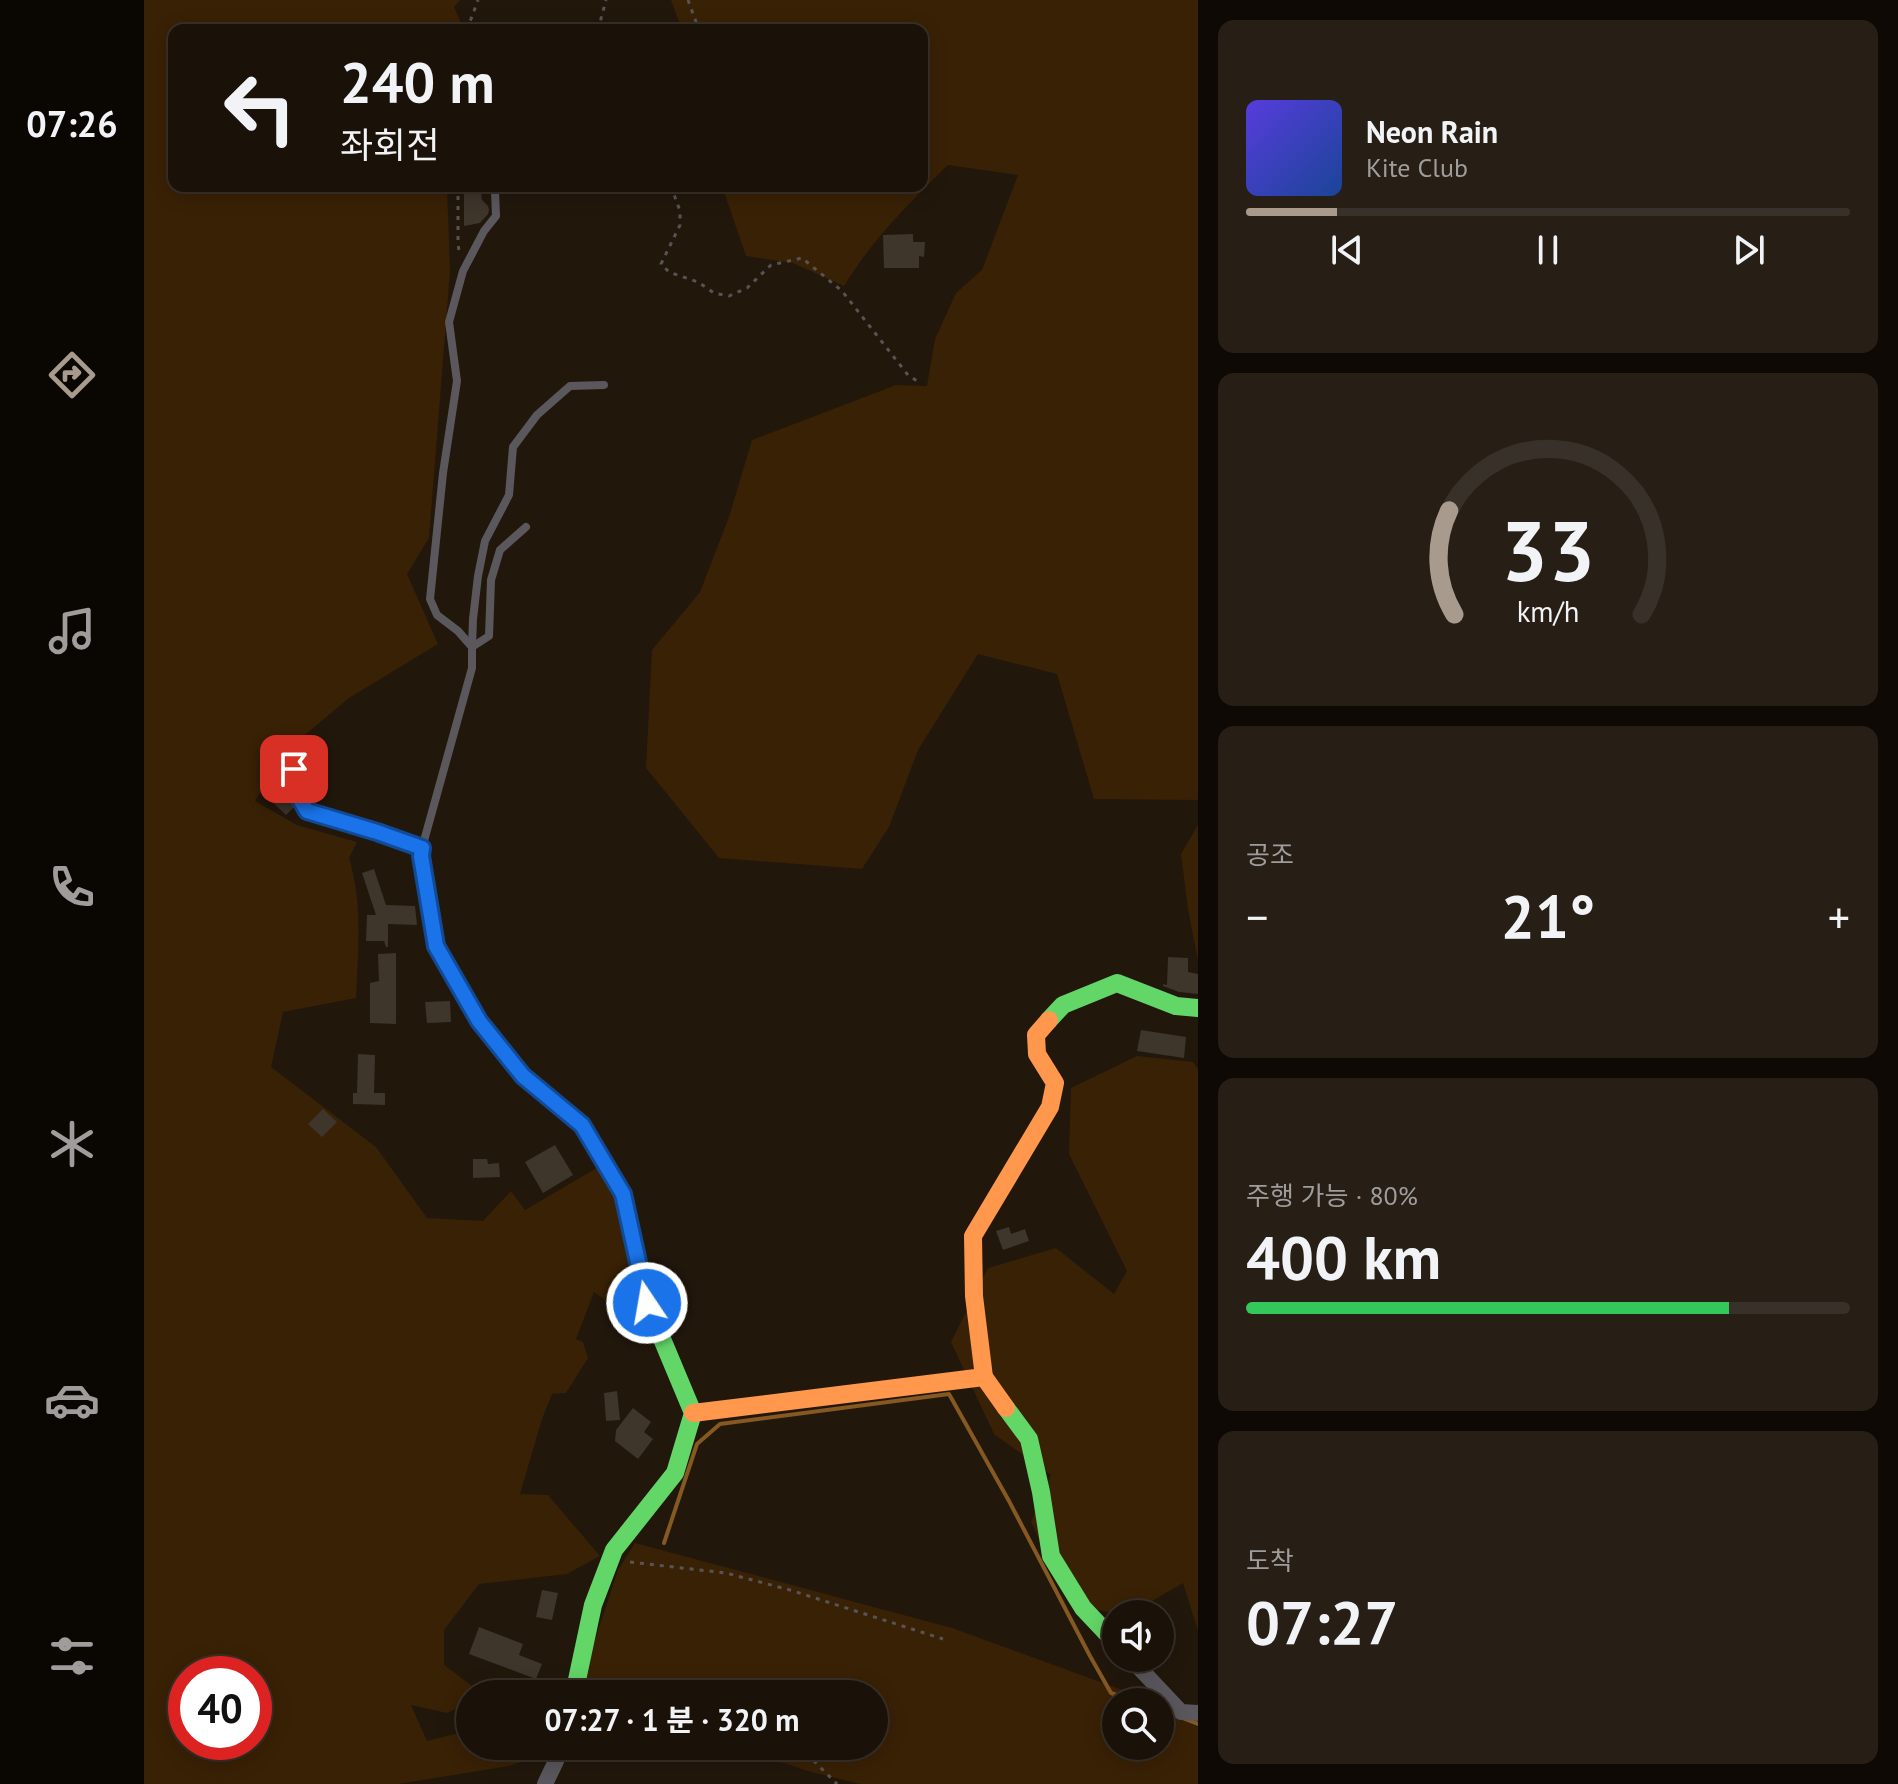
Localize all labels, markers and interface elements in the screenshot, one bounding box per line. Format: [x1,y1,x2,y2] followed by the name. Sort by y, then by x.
[340,46,495,118] text: 240 m
[208,56,312,160] icon: left
[26,100,118,147] text: 07:26
[1366,112,1498,151] text: Neon Rain
[340,121,439,168] text: 좌회전
[1366,151,1468,184] text: Kite Club
[1325,228,1369,272] icon: previous
[1526,228,1570,272] icon: pause
[1727,228,1771,272] icon: next
[44,347,100,403] icon: directions
[1501,496,1595,604] text: 33
[1517,593,1579,630] text: km/h
[44,603,100,659] icon: music
[260,735,328,803] pin
[272,747,316,791] icon: arrive
[1246,838,1294,871] text: 공조
[44,859,100,915] icon: phone
[1501,877,1595,955] text: 21°
[1246,888,1268,945] text: −
[1828,888,1850,945] text: +
[44,1116,100,1172] icon: climate
[1246,1179,1418,1212] text: 주행 가능 · 80%
[1246,1218,1441,1296] text: 400 km
[605,1261,689,1345] position arrow
[44,1372,100,1428] icon: car
[1246,1544,1294,1577] text: 도착
[1246,1583,1398,1661] text: 07:27
[1102,1600,1174,1760] map controls
[1102,1600,1174,1672] button: sound
[44,1628,100,1684] icon: filters
[168,1656,272,1760] speed limit sign: 40
[1102,1688,1174,1760] button: search
[545,1700,800,1739] text: 07:27 · 1 분 · 320 m

